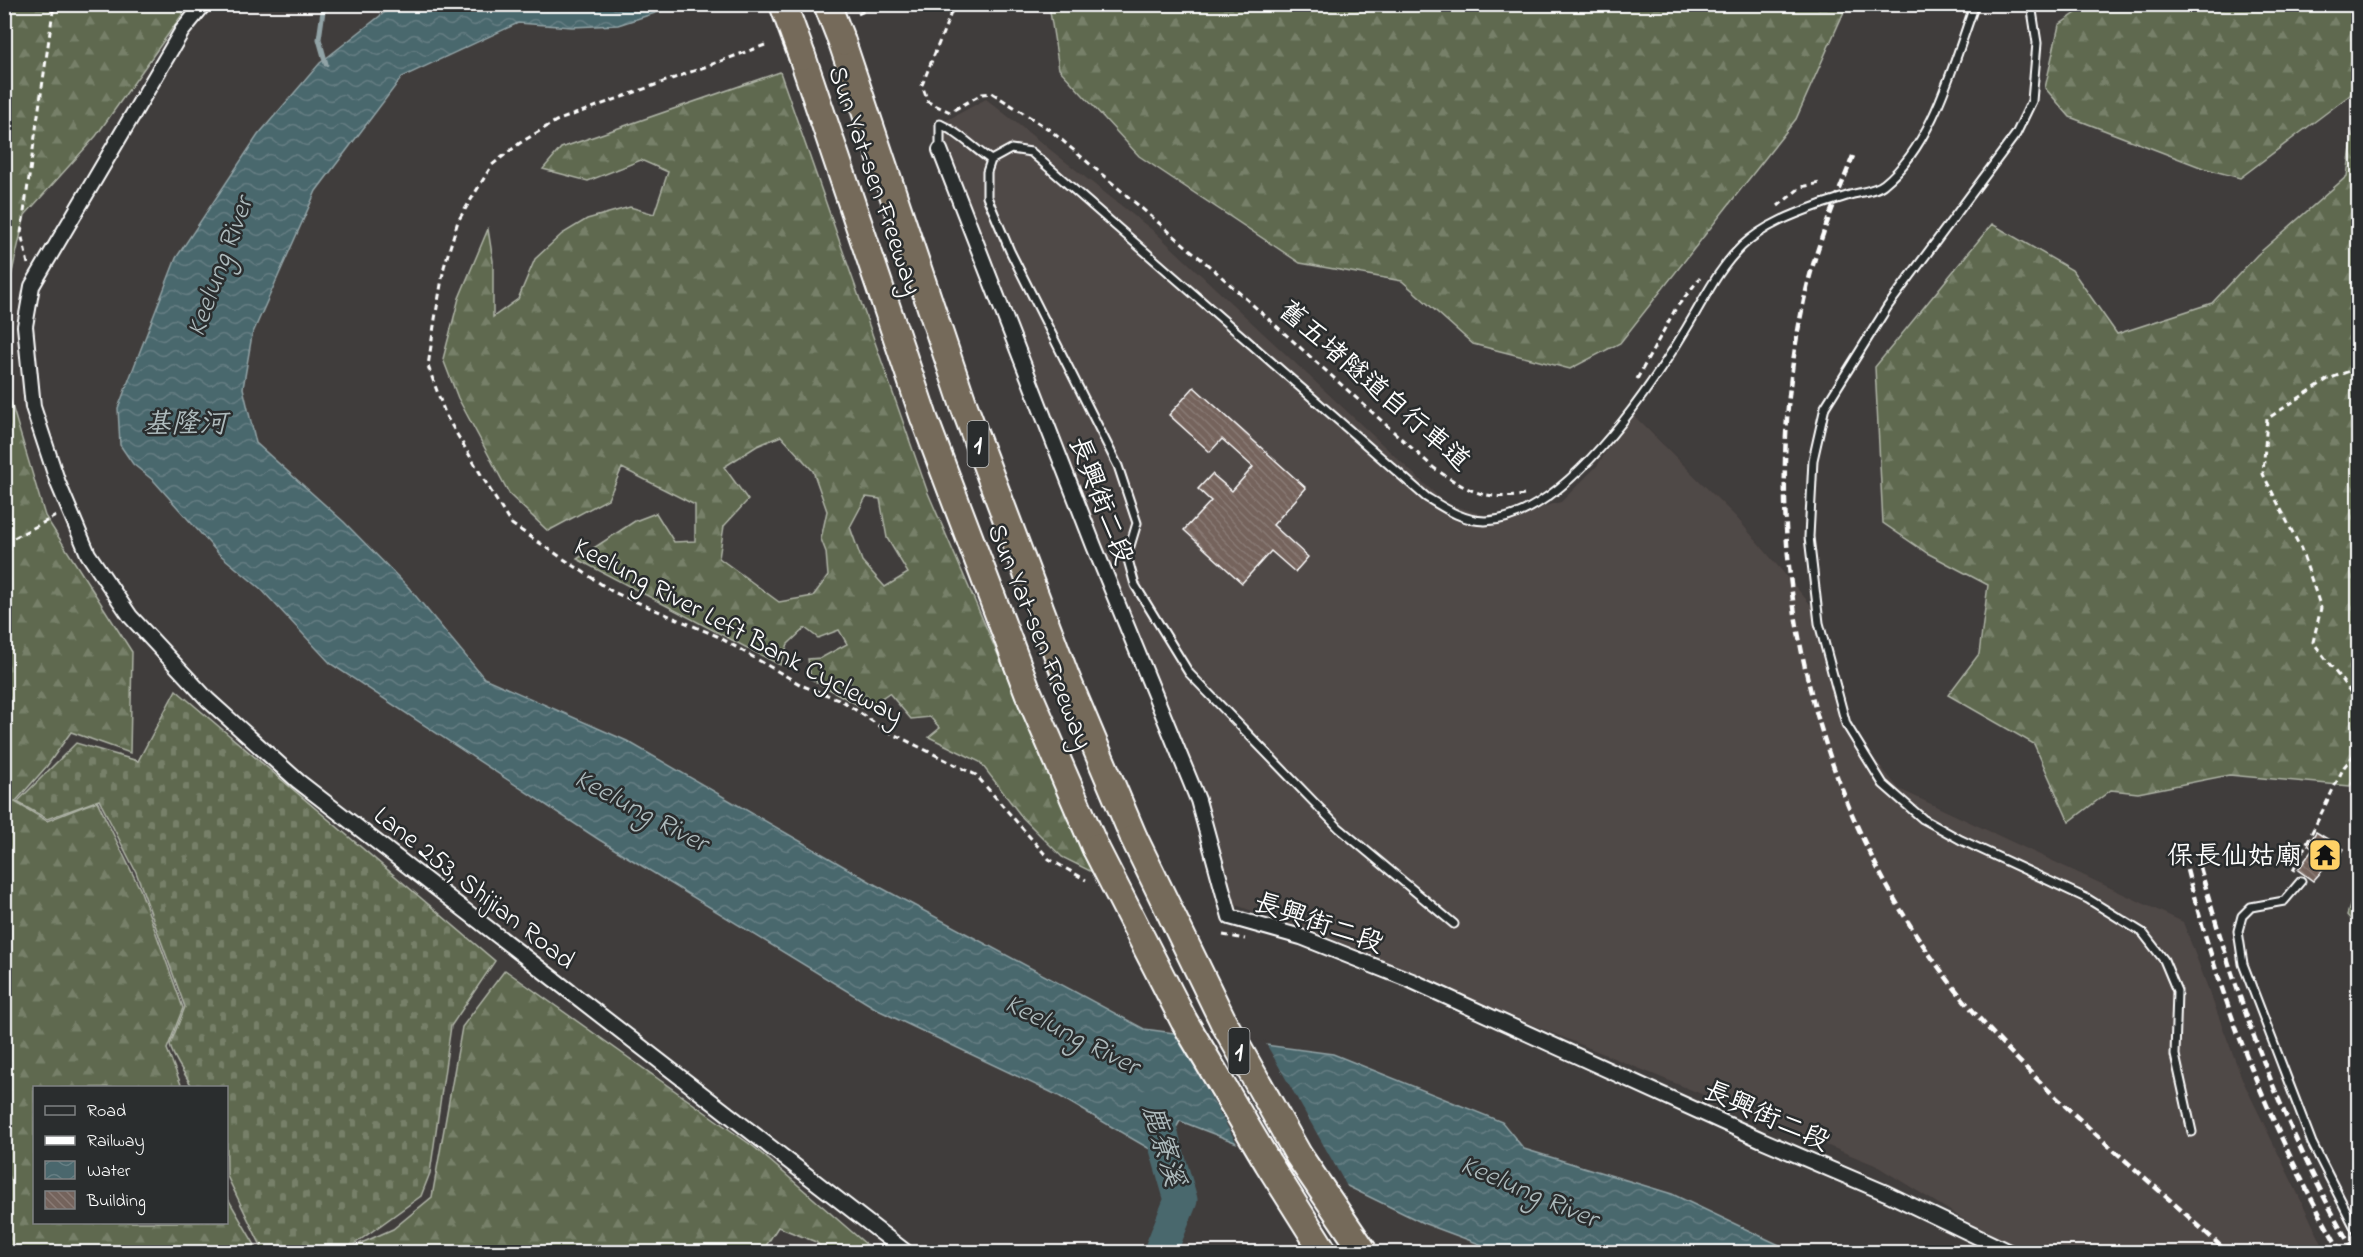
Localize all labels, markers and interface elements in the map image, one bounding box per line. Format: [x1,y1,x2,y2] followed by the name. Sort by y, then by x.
[816,61,931,301] street label: Sun Yat-sen Freeway
[177,188,267,343] water label: Keelung River
[1269,292,1478,481] street label: 舊五堵隧道自行車道
[143,405,231,446] water label: 基隆河
[968,421,988,467] road number: 1
[1057,431,1142,571] street label: 長興街二段
[976,518,1102,756] street label: Sun Yat-sen Freeway
[566,529,910,736] street label: Keelung River Left Bank Cycleway
[566,760,717,866] water label: Keelung River
[364,798,583,980] street label: Lane 253, Shijian Road
[2307,837,2343,873] temple icon: 保長仙姑廟
[2167,838,2302,877] place label: 保長仙姑廟
[1248,884,1388,965] street label: 長興街二段
[997,985,1149,1089] water label: Keelung River
[1228,1028,1250,1074] road number: 1
[1696,1072,1836,1163] street label: 長興街二段
[33,1086,228,1224] legend
[87,1099,126,1125] text: Road
[1130,1100,1194,1194] water label: 鹿寮溪
[87,1129,144,1155] text: Railway
[1453,1146,1607,1242] water label: Keelung River
[87,1159,131,1185] text: Water
[86,1189,146,1216] text: Building

